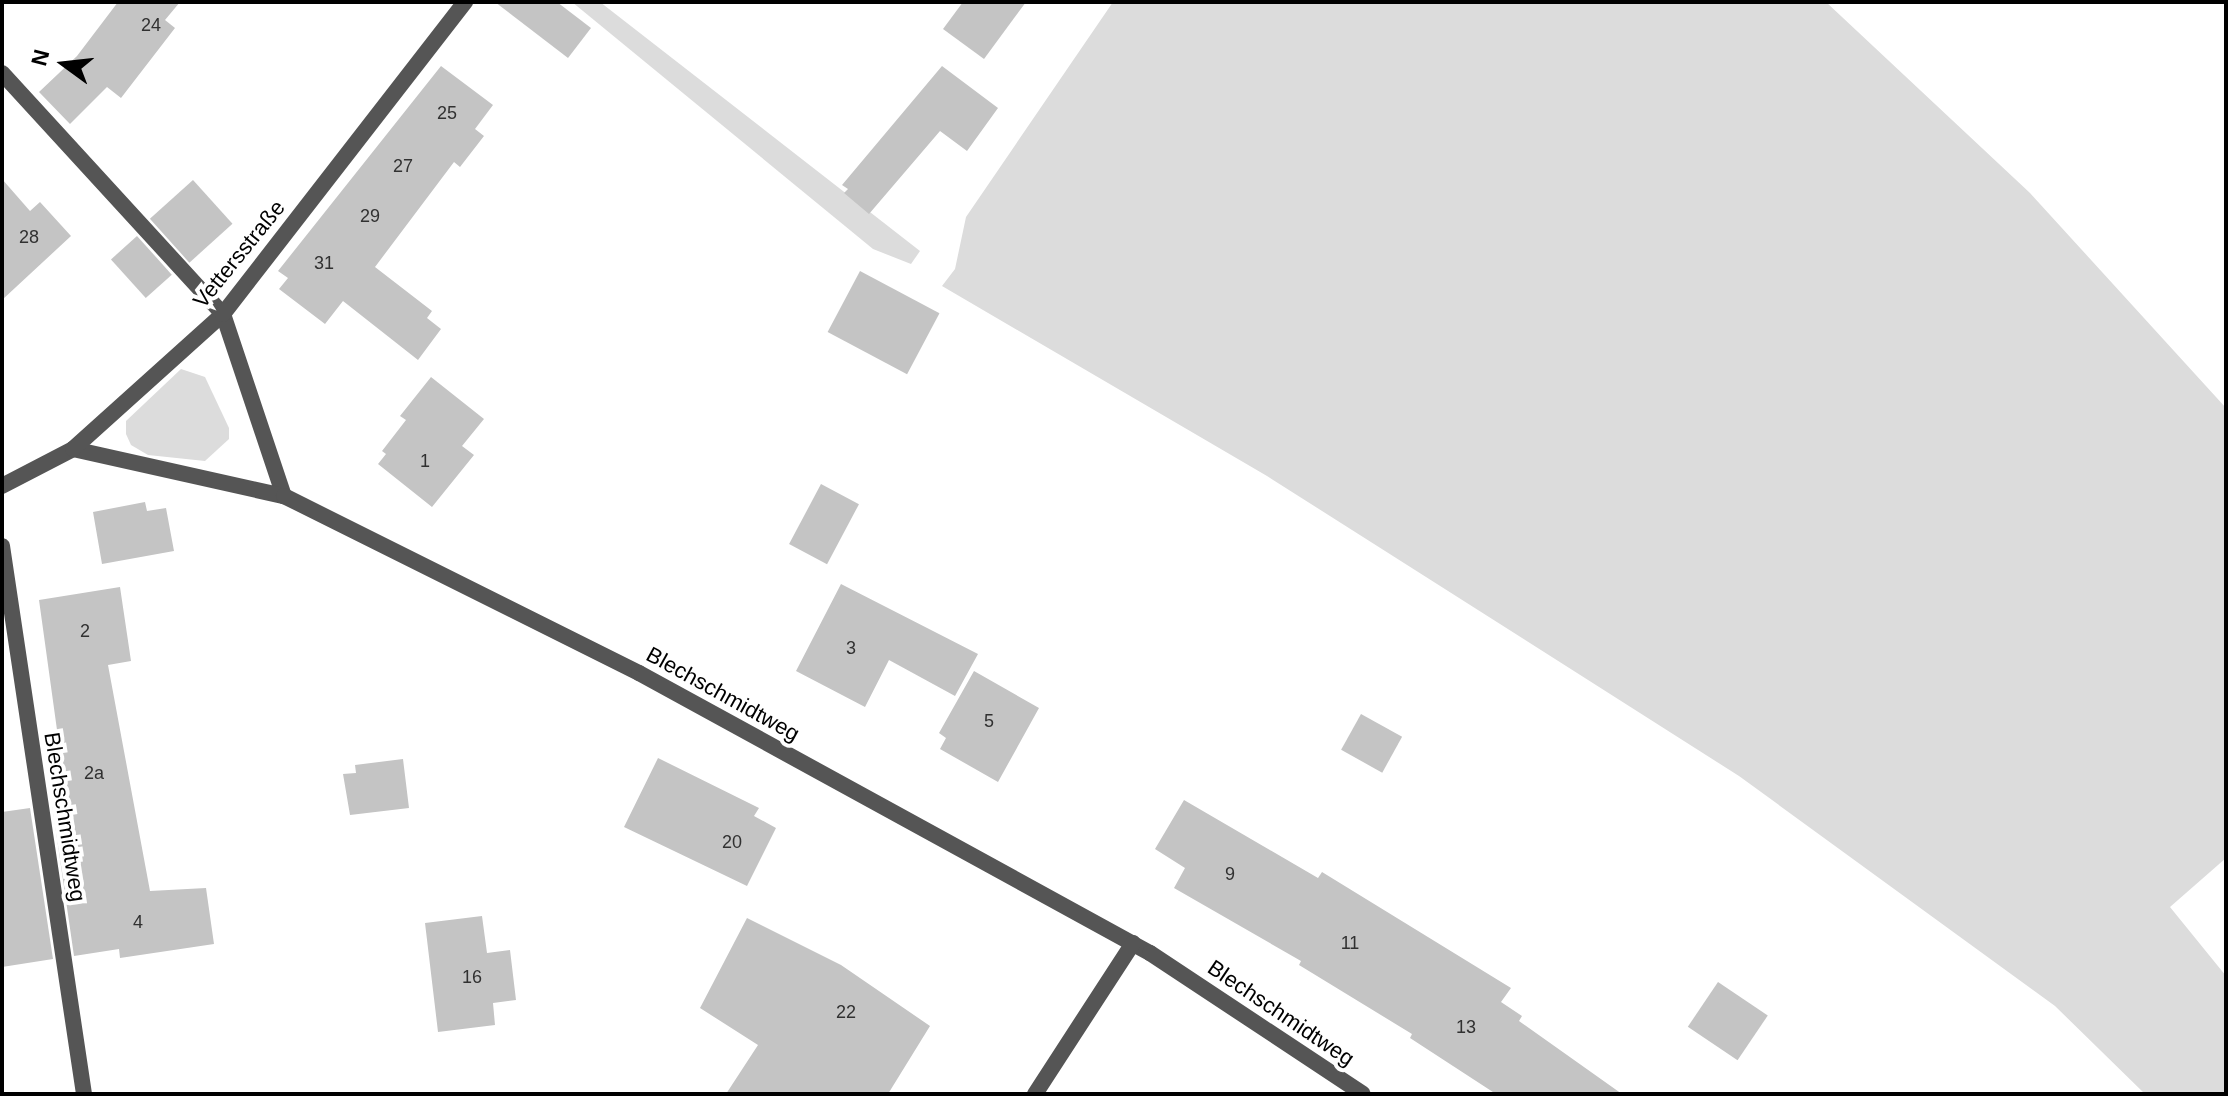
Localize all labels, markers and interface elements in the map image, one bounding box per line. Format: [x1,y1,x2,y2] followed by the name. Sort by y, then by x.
[141,14,161,36] house number: 24
[24,24,104,104] north arrow
[26,47,54,69] text: N
[437,102,457,124] house number: 25
[393,155,413,177] house number: 27
[188,195,290,313] street label: Vettersstraße
[360,205,380,227] house number: 29
[19,226,39,248] house number: 28
[314,252,334,274] house number: 31
[420,450,430,472] house number: 1
[80,620,90,642] house number: 2
[846,637,856,659] house number: 3
[642,641,804,747] street label: Blechschmidtweg
[984,710,994,732] house number: 5
[39,730,91,904] street label: Blechschmidtweg
[84,762,104,784] house number: 2a
[722,831,742,853] house number: 20
[1225,863,1235,885] house number: 9
[133,911,143,933] house number: 4
[1341,932,1359,954] house number: 11
[1203,954,1359,1072] street label: Blechschmidtweg
[462,966,482,988] house number: 16
[836,1001,856,1023] house number: 22
[1456,1016,1476,1038] house number: 13

